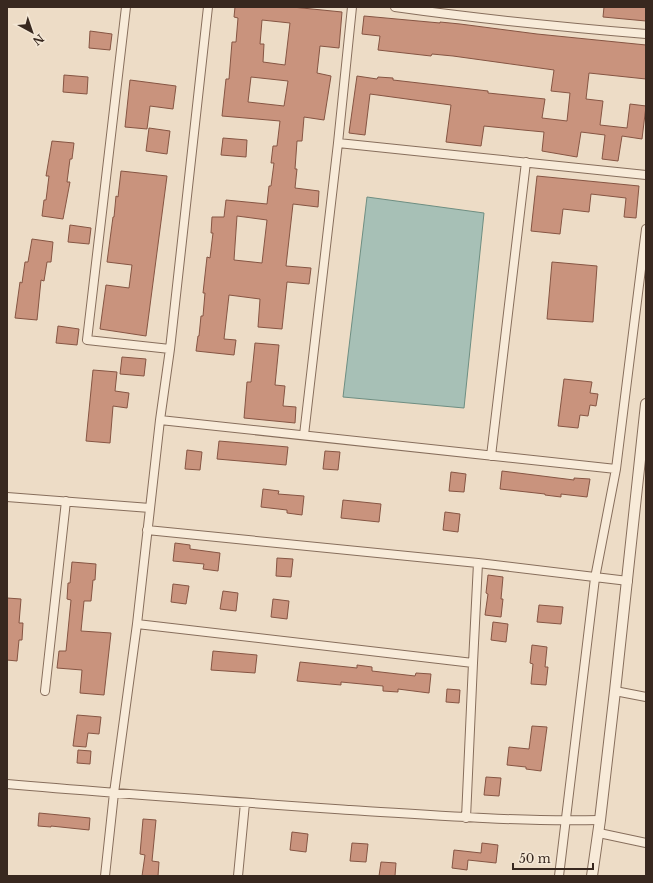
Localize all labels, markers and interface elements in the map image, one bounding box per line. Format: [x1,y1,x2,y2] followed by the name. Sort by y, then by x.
[12,12,52,52] north arrow
[29,31,47,49] text: N
[513,845,593,871] scale bar
[519,851,551,866] text: 50 m

